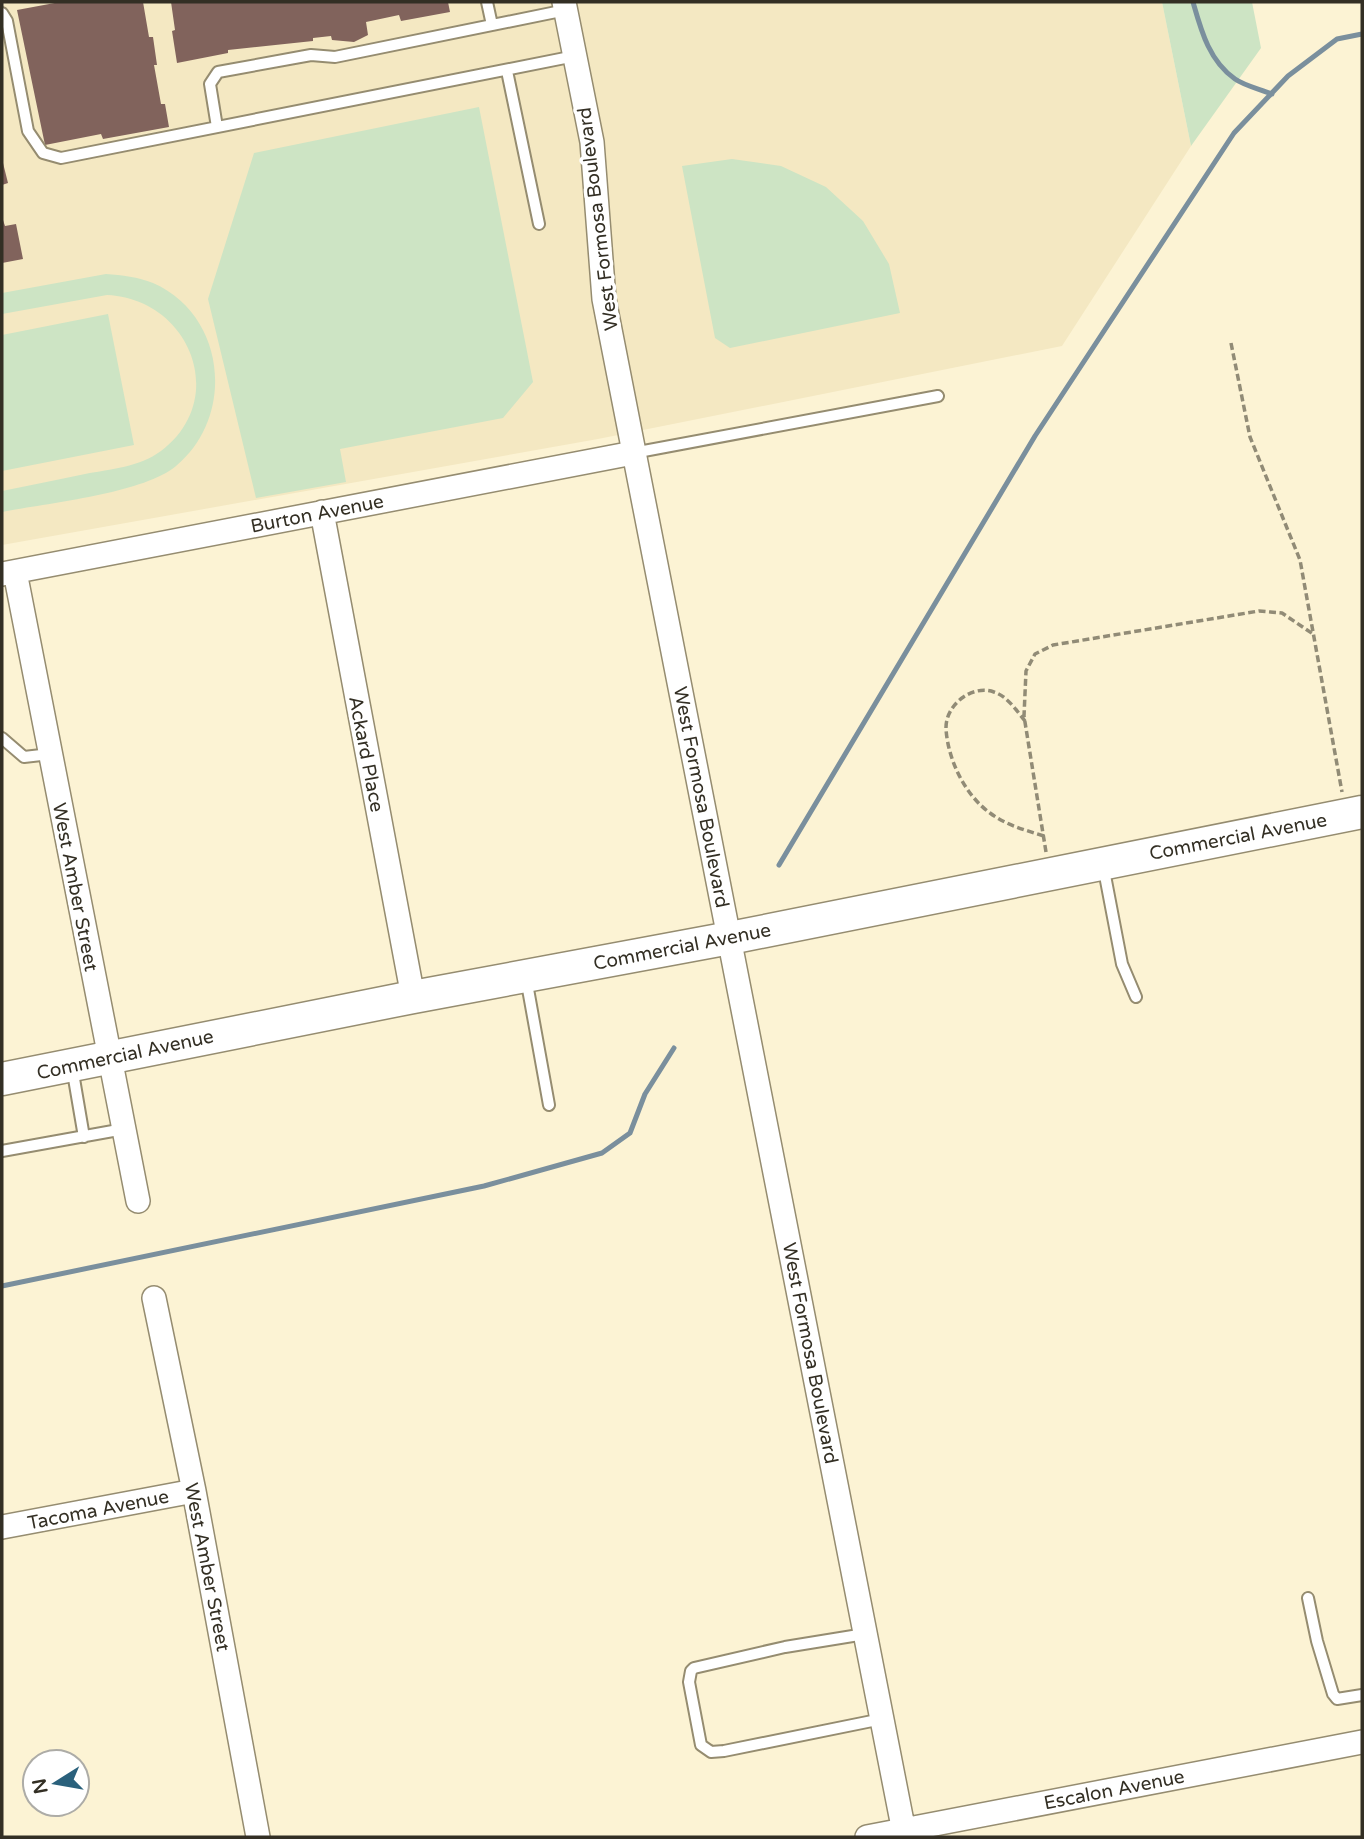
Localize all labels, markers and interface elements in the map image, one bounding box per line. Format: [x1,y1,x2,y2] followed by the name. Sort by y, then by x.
[573,106,623,332] street label: West Formosa Boulevard
[249,490,386,538] street label: Burton Avenue
[669,685,733,910] street label: West Formosa Boulevard
[344,694,388,814] street label: Ackard Place
[48,801,102,973] street label: West Amber Street
[1148,809,1329,865] street label: Commercial Avenue
[592,919,773,975] street label: Commercial Avenue
[35,1025,216,1084] street label: Commercial Avenue
[778,1241,842,1466] street label: West Formosa Boulevard
[180,1481,234,1653] street label: West Amber Street
[26,1486,171,1534] street label: Tacoma Avenue
[21,1748,91,1818] north arrow
[1042,1766,1186,1814] street label: Escalon Avenue
[28,1776,53,1796] text: N

